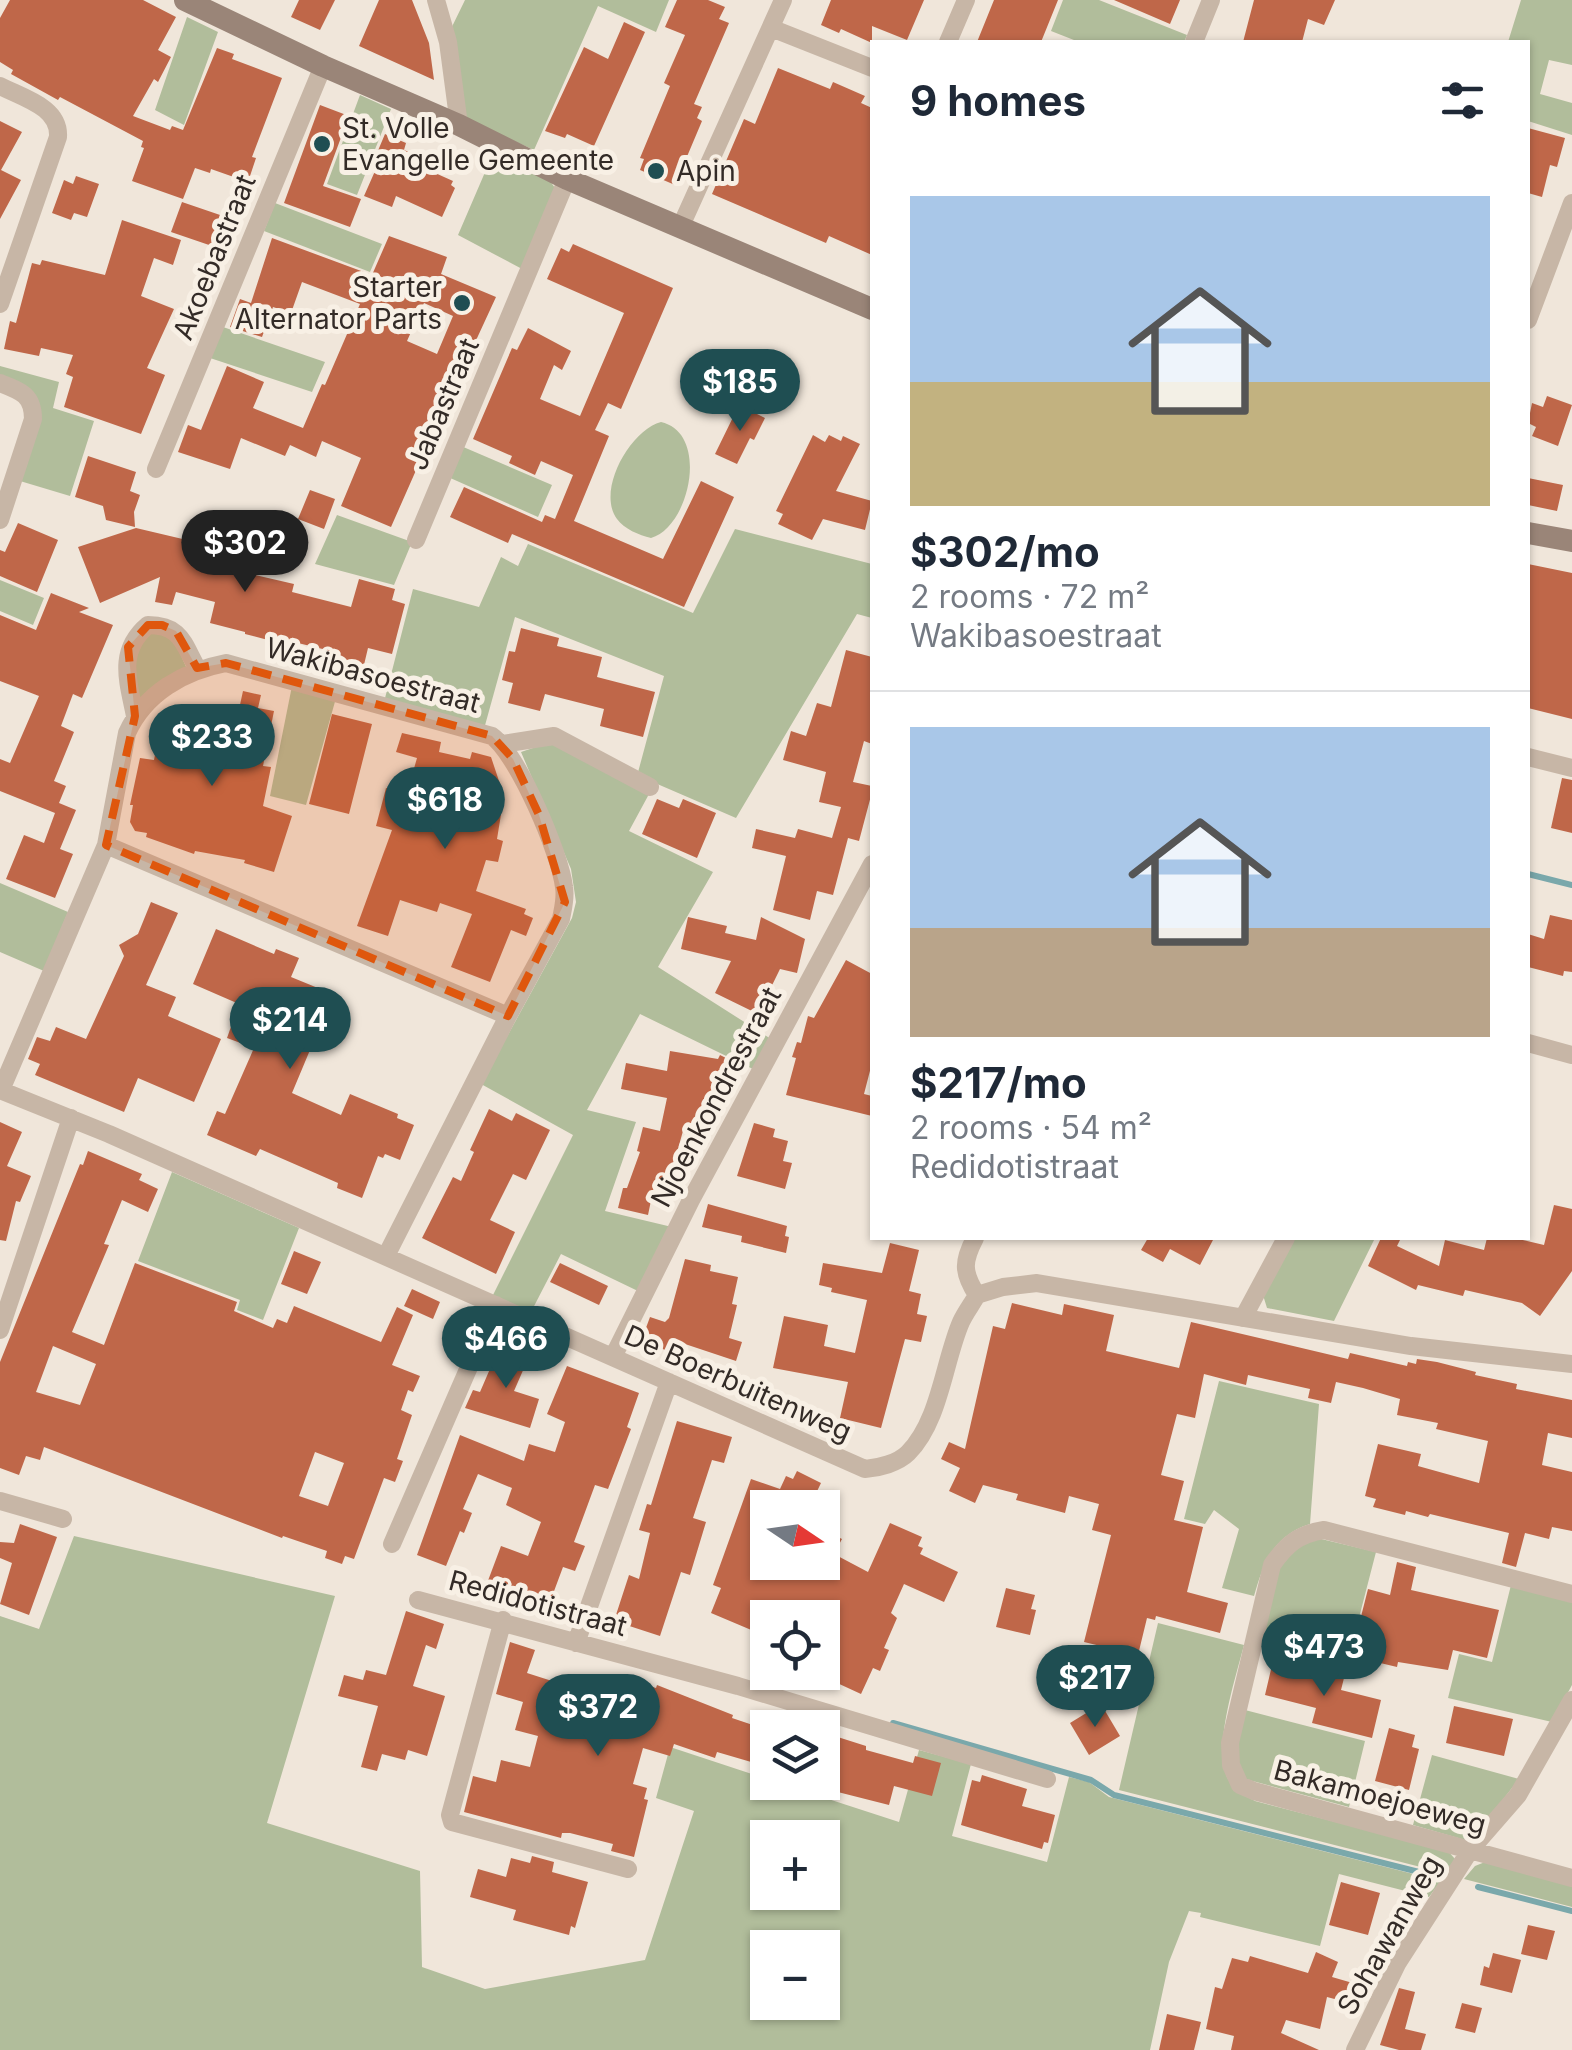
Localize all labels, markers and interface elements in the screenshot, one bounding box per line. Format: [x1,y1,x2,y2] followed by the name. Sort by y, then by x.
[1435,73,1490,128] icon: filters
[910,75,1086,126] text: 9 homes
[342,111,614,177] place label: St. Volle Evangelle Gemeente
[311,133,333,155] marker: St. Volle Evangelle Gemeente
[676,154,736,188] place label: Apin
[645,160,667,182] marker: Apin
[165,169,263,345] street label: Akoebastraat
[1110,261,1290,441] icon: home
[235,270,442,336] place label: Starter Alternator Parts
[451,292,473,314] marker: Starter Alternator Parts
[400,333,486,475] street label: Jabastraat
[681,349,799,434] pin: $185
[702,362,778,401] text: $185
[186,510,304,595] pin: $302
[203,523,287,562] text: $302
[910,526,1100,577] text: $302/mo
[910,577,1149,616] text: 2 rooms · 72 m²
[910,616,1162,655] text: Wakibasoestraat
[262,630,484,720] street label: Wakibasoestraat
[153,704,271,789] pin: $233
[171,717,253,756] text: $233
[386,767,504,852] pin: $618
[407,780,483,819] text: $618
[1110,792,1290,972] icon: home
[644,981,788,1213] street label: Njoenkondrestraat
[231,987,349,1072] pin: $214
[252,1000,328,1039] text: $214
[910,1057,1087,1108] text: $217/mo
[910,1108,1152,1147] text: 2 rooms · 54 m²
[910,1147,1119,1186] text: Redidotistraat
[447,1306,565,1391] pin: $466
[619,1318,857,1448] street label: De Boerbuitenweg
[464,1319,548,1358] text: $466
[750,1490,840,1580] north arrow
[750,1490,840,2020] map controls
[445,1563,631,1643] street label: Redidotistraat
[750,1600,840,1690] button: locate
[1265,1614,1383,1699] pin: $473
[1283,1627,1365,1666] text: $473
[1036,1645,1154,1730] pin: $217
[1058,1658,1132,1697] text: $217
[539,1674,657,1759] pin: $372
[558,1687,638,1726] text: $372
[750,1710,840,1800] button: layers
[1270,1752,1490,1842] street label: Bakamoejoeweg
[750,1820,840,1910] button: +
[1330,1849,1448,2021] street label: Sohawanweg
[750,1930,840,2020] button: −

